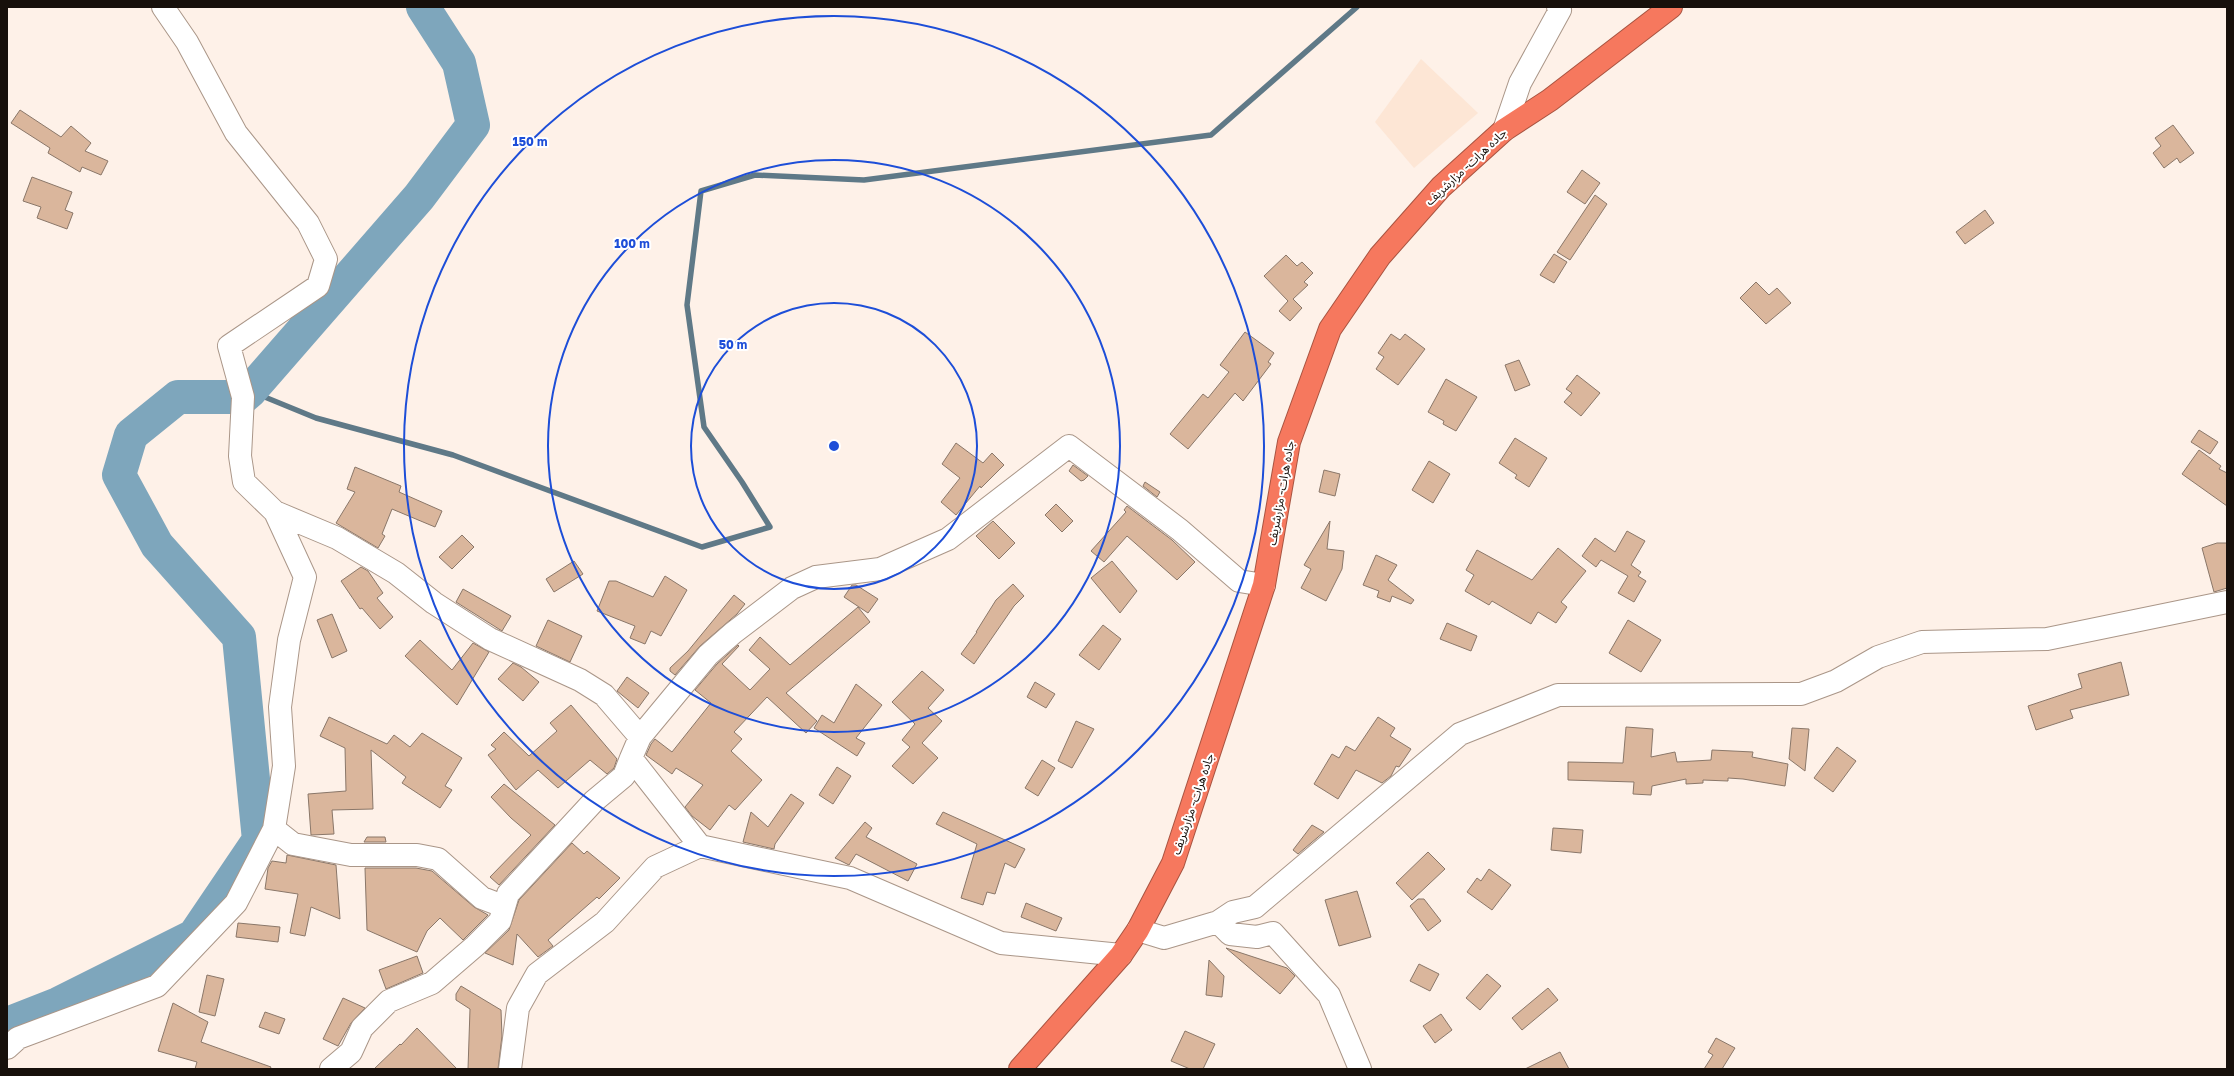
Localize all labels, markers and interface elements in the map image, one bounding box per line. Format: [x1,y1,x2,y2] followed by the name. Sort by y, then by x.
[1422,125,1510,208] street label: جاده هرات- مزارشریف
[513,134,547,149] text: 150 m
[614,236,650,251] text: 100 m
[719,337,747,352] text: 50 m
[827,439,841,453] centre of rings
[1264,439,1297,546] street label: جاده هرات- مزارشریف
[1168,751,1217,856] street label: جاده هرات- مزارشریف

